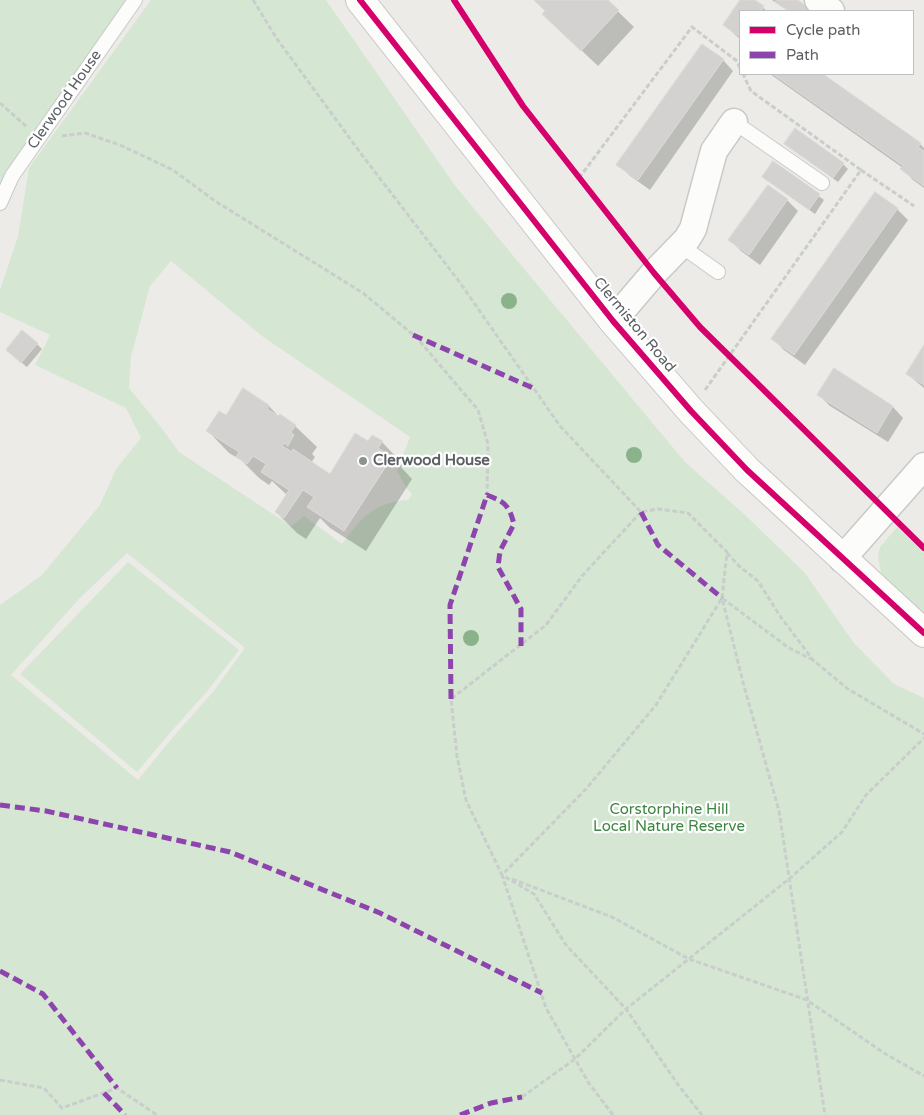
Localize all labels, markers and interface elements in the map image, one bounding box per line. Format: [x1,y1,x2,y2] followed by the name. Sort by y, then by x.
[739,10,914,75] legend
[786,21,860,39] text: Cycle path
[786,46,819,64] text: Path
[24,47,106,153] street label: Clerwood House
[589,274,679,376] street label: Clermiston Road
[373,452,490,470] place label: Clerwood House
[357,455,369,467] marker: Clerwood House
[593,801,745,836] park label: Corstorphine Hill Local Nature Reserve

